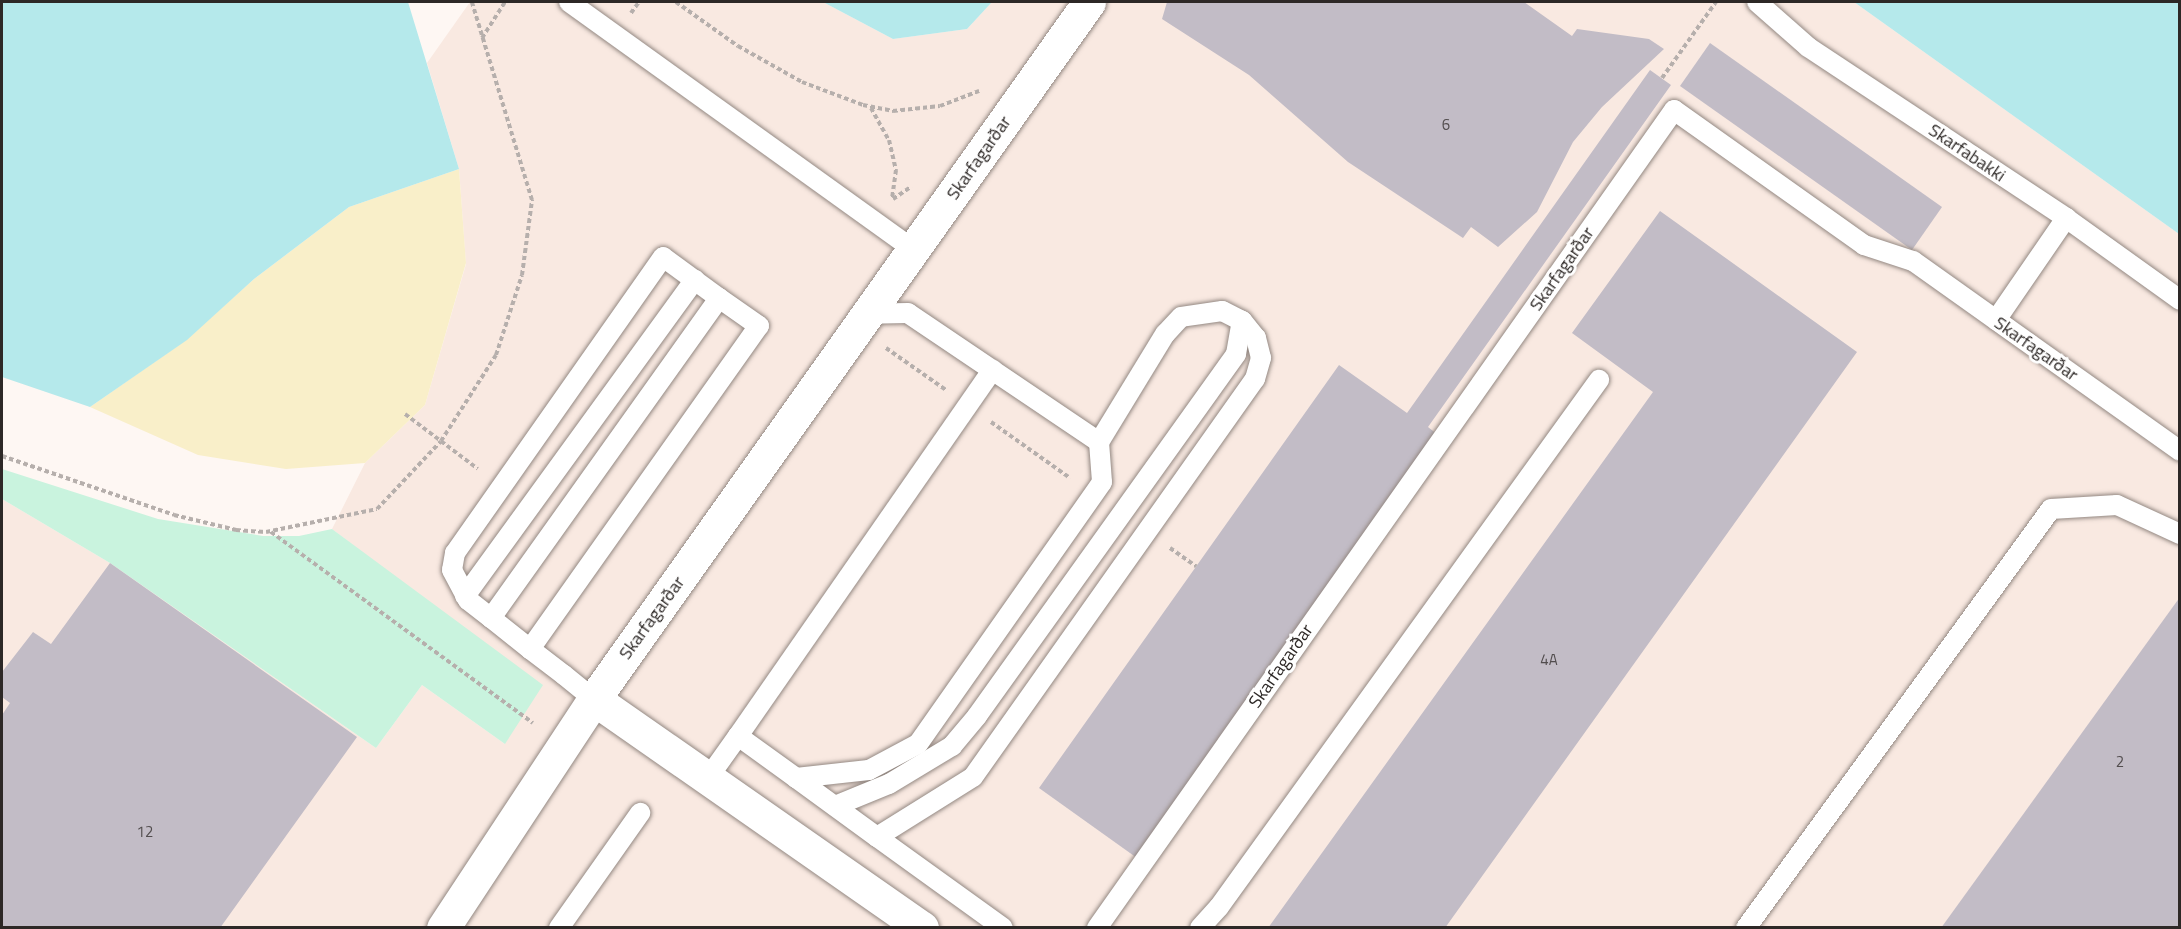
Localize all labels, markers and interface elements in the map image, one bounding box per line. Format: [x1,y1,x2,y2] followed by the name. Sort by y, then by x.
[942,112,1016,204] street label: Skarfagarðar
[1442,116,1450,134] house number: 6
[1924,119,2010,187] street label: Skarfabakki
[1525,223,1599,315] street label: Skarfagarðar
[1990,312,2082,386] street label: Skarfagarðar
[615,572,689,664] street label: Skarfagarðar
[1244,620,1318,712] street label: Skarfagarðar
[1540,651,1558,669] house number: 4A
[2116,753,2124,771] house number: 2
[137,823,153,841] house number: 12

